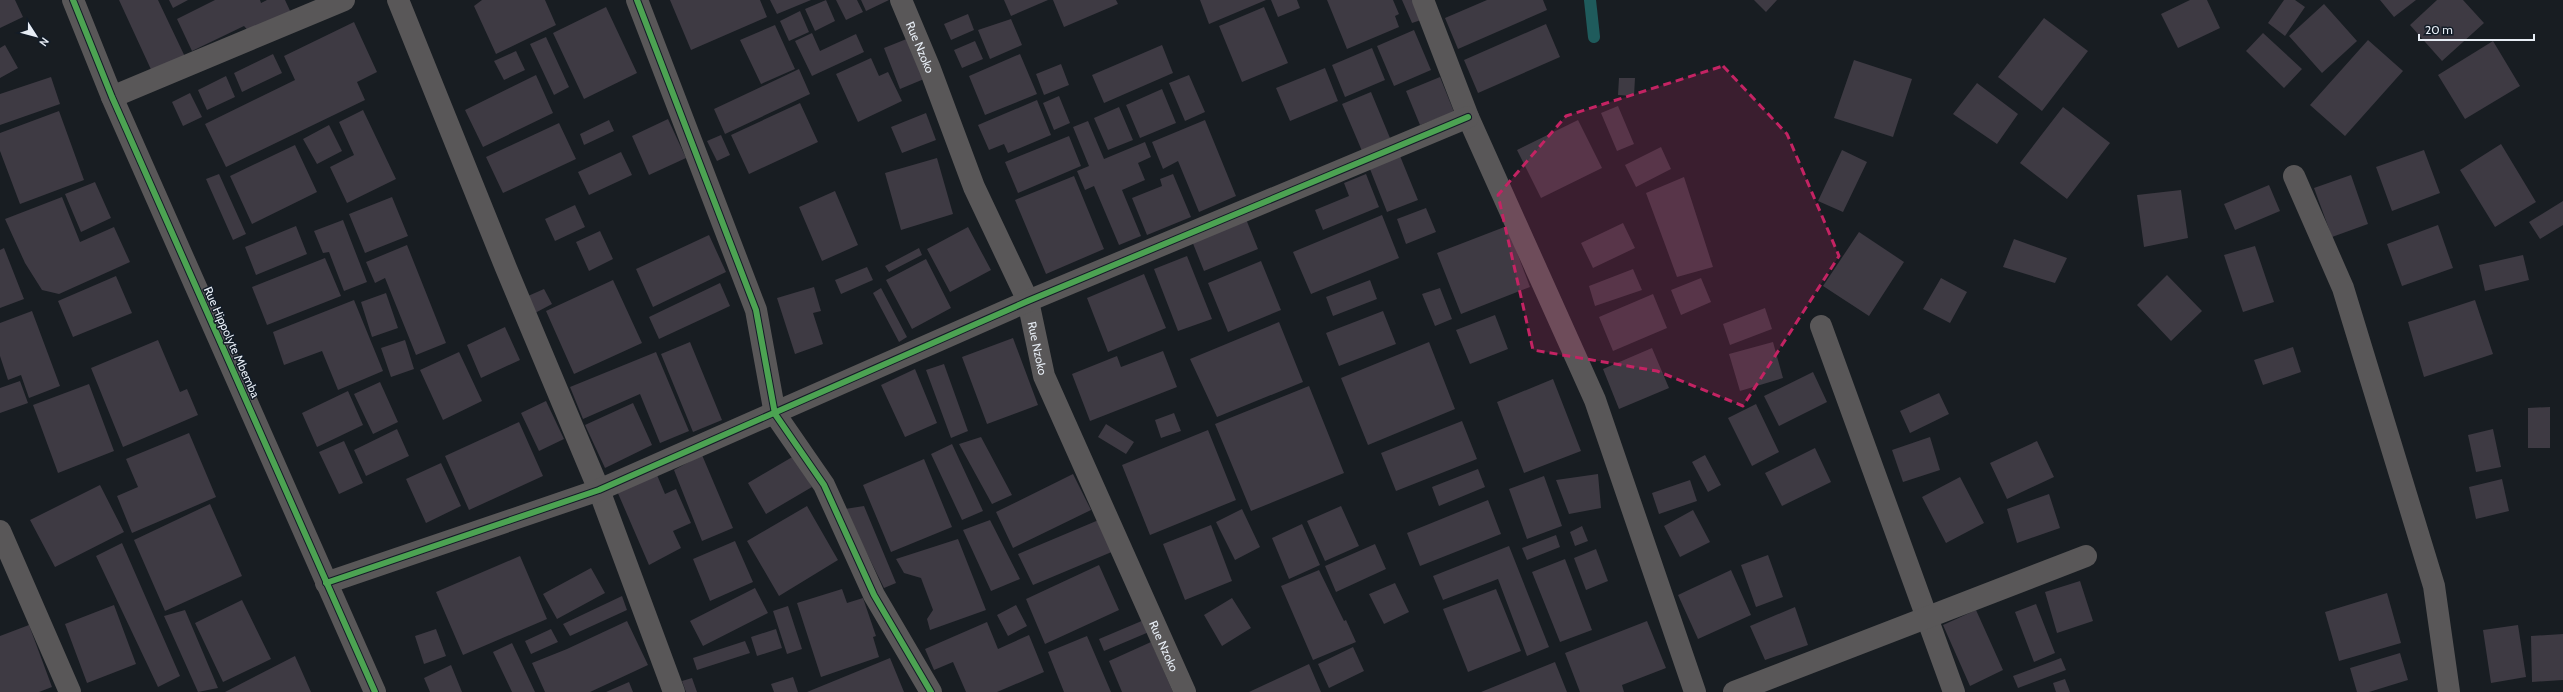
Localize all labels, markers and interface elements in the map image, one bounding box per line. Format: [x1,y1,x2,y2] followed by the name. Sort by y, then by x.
[16,16,56,56] north arrow
[2419,16,2534,42] scale bar
[903,19,938,75] street label: Rue Nzoko
[2425,22,2453,37] text: 20 m
[36,35,52,49] text: N
[201,284,263,400] street label: Rue Hippolyte Mbemba
[1025,320,1051,377] street label: Rue Nzoko
[1146,618,1182,674] street label: Rue Nzoko

